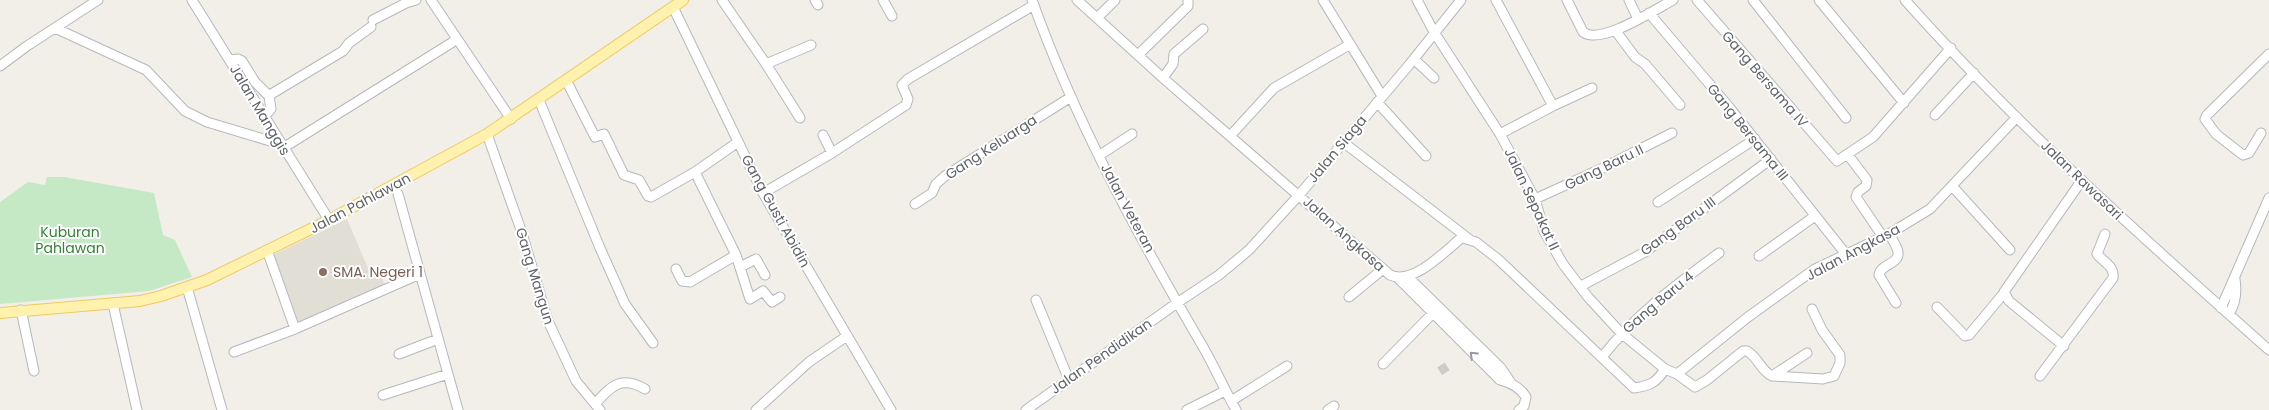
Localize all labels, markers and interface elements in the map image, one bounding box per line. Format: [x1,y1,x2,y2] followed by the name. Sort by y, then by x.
[1717,26,1813,132] street label: Gang Bersama IV
[225,61,295,159] street label: Jalan Manggis
[1703,79,1793,185] street label: Gang Bersama III
[941,110,1041,184] street label: Gang Keluarga
[1303,111,1371,187] street label: Jalan Siaga
[2037,136,2127,224] street label: Jalan Rawasari
[1561,139,1647,195] street label: Gang Baru II
[1500,145,1564,253] street label: Jalan Sepakat II
[737,151,815,271] street label: Gang Gusti Abidin
[1096,160,1160,256] street label: Jalan Veteran
[306,168,414,238] street label: Jalan Pahlawan
[1299,192,1389,276] street label: Jalan Angkasa
[1636,192,1720,260] street label: Gang Baru III
[1802,219,1904,285] street label: Jalan Angkasa
[35,222,105,258] park label: Kuburan Pahlawan
[511,225,559,327] street label: Gang Mangun
[333,262,423,282] place label: SMA. Negeri 1
[317,266,329,278] marker: SMA. Negeri 1
[1618,266,1698,338] street label: Gang Baru 4
[1046,313,1156,399] street label: Jalan Pendidikan
[1470,351,1479,360] one-way arrow

